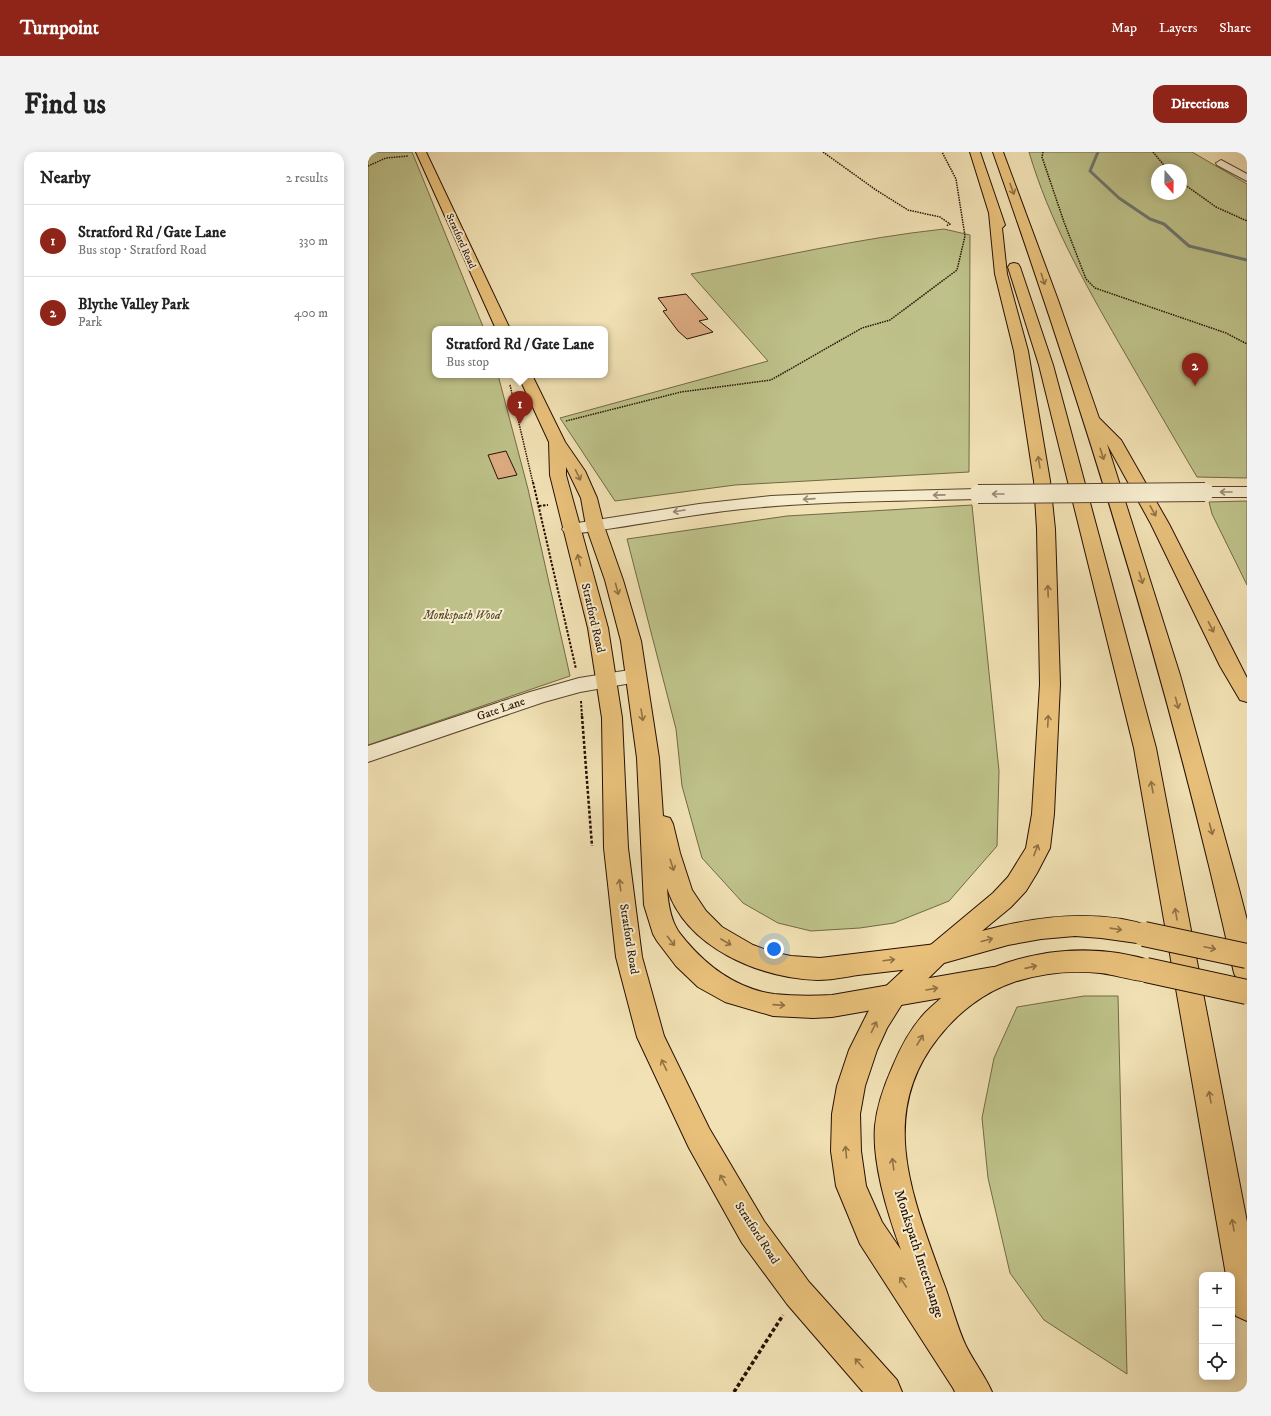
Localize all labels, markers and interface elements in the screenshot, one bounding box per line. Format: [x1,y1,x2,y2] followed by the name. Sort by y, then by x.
[20,17,99,40] text: Turnpoint
[1111,19,1137,37] text: Map
[1159,19,1197,37] text: Layers
[1219,19,1251,37] text: Share
[1153,85,1247,123] button: Directions
[24,87,106,122] text: Find us
[1151,164,1187,200] north arrow
[40,167,90,189] text: Nearby
[286,170,328,186] text: 2 results
[1008,182,1016,194] one-way arrow
[443,212,479,270] street label: Stratford Road
[78,223,226,242] text: Stratford Rd / Gate Lane
[51,233,55,249] text: 1
[299,233,328,249] text: 330 m
[78,242,207,258] text: Bus stop · Stratford Road
[1040,272,1047,285] one-way arrow
[78,295,189,314] text: Blythe Valley Park
[50,305,56,321] text: 2
[294,305,328,321] text: 400 m
[78,314,102,330] text: Park
[432,326,608,378] popup
[446,335,594,354] text: Stratford Rd / Gate Lane
[1182,353,1208,386] pin: 2
[446,354,489,370] text: Bus stop
[507,391,533,424] pin: 1
[1099,448,1107,460] one-way arrow
[1035,456,1043,469] one-way arrow
[575,468,582,480] one-way arrow
[1220,488,1233,496] one-way arrow
[992,490,1005,498] one-way arrow
[933,491,946,499] one-way arrow
[803,495,816,502] one-way arrow
[1149,505,1157,517] one-way arrow
[673,507,686,515] one-way arrow
[575,554,582,567] one-way arrow
[1138,572,1145,585] one-way arrow
[578,582,608,654] street label: Stratford Road
[614,582,621,595] one-way arrow
[1044,585,1052,598] one-way arrow
[422,608,503,623] park label: Monkspath Wood
[1208,621,1215,633] one-way arrow
[475,694,527,724] street label: Gate Lane
[1174,696,1182,709] one-way arrow
[638,708,646,721] one-way arrow
[1044,715,1052,728] one-way arrow
[1148,780,1156,793] one-way arrow
[1208,822,1216,835] one-way arrow
[1032,845,1040,857] one-way arrow
[669,858,676,871] one-way arrow
[616,879,624,892] one-way arrow
[616,903,642,975] street label: Stratford Road
[1172,908,1180,921] one-way arrow
[1109,925,1122,933] one-way arrow
[667,935,675,946] one-way arrow
[981,936,994,943] one-way arrow
[720,938,731,946] one-way arrow
[764,939,784,959] your location
[1203,944,1216,952] one-way arrow
[882,957,895,964] one-way arrow
[1024,963,1037,970] one-way arrow
[925,985,938,993] one-way arrow
[772,1001,785,1009] one-way arrow
[871,1021,878,1033] one-way arrow
[916,1035,924,1046] one-way arrow
[660,1059,667,1071] one-way arrow
[1206,1091,1214,1104] one-way arrow
[843,1146,850,1159] one-way arrow
[889,1158,897,1171] one-way arrow
[719,1174,727,1186] one-way arrow
[890,1188,948,1321] street label: Monkspath Interchange
[731,1199,783,1267] street label: Stratford Road
[1229,1219,1237,1232] one-way arrow
[1199,1272,1235,1380] map controls
[1199,1272,1235,1308] button: +
[899,1276,907,1287] one-way arrow
[1199,1308,1235,1344] button: −
[1199,1344,1235,1380] button: locate
[854,1358,863,1368] one-way arrow

